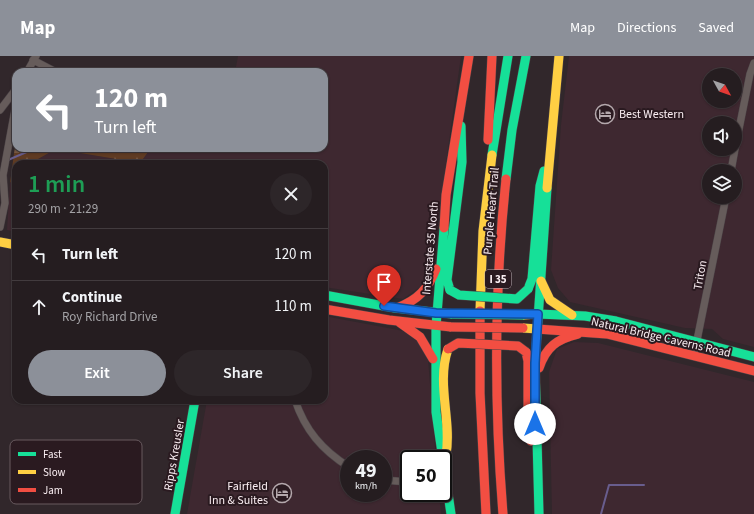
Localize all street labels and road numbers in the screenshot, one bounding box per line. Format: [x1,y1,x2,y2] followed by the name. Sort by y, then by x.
[479,167,504,255] street label: Purple Heart Trail
[418,201,443,295] street label: Interstate 35 North
[690,259,711,291] street label: Triton
[485,270,511,288] road number: I 35
[589,313,732,362] street label: Natural Bridge Caverns Road
[160,417,189,492] street label: Ripps Kreusler

